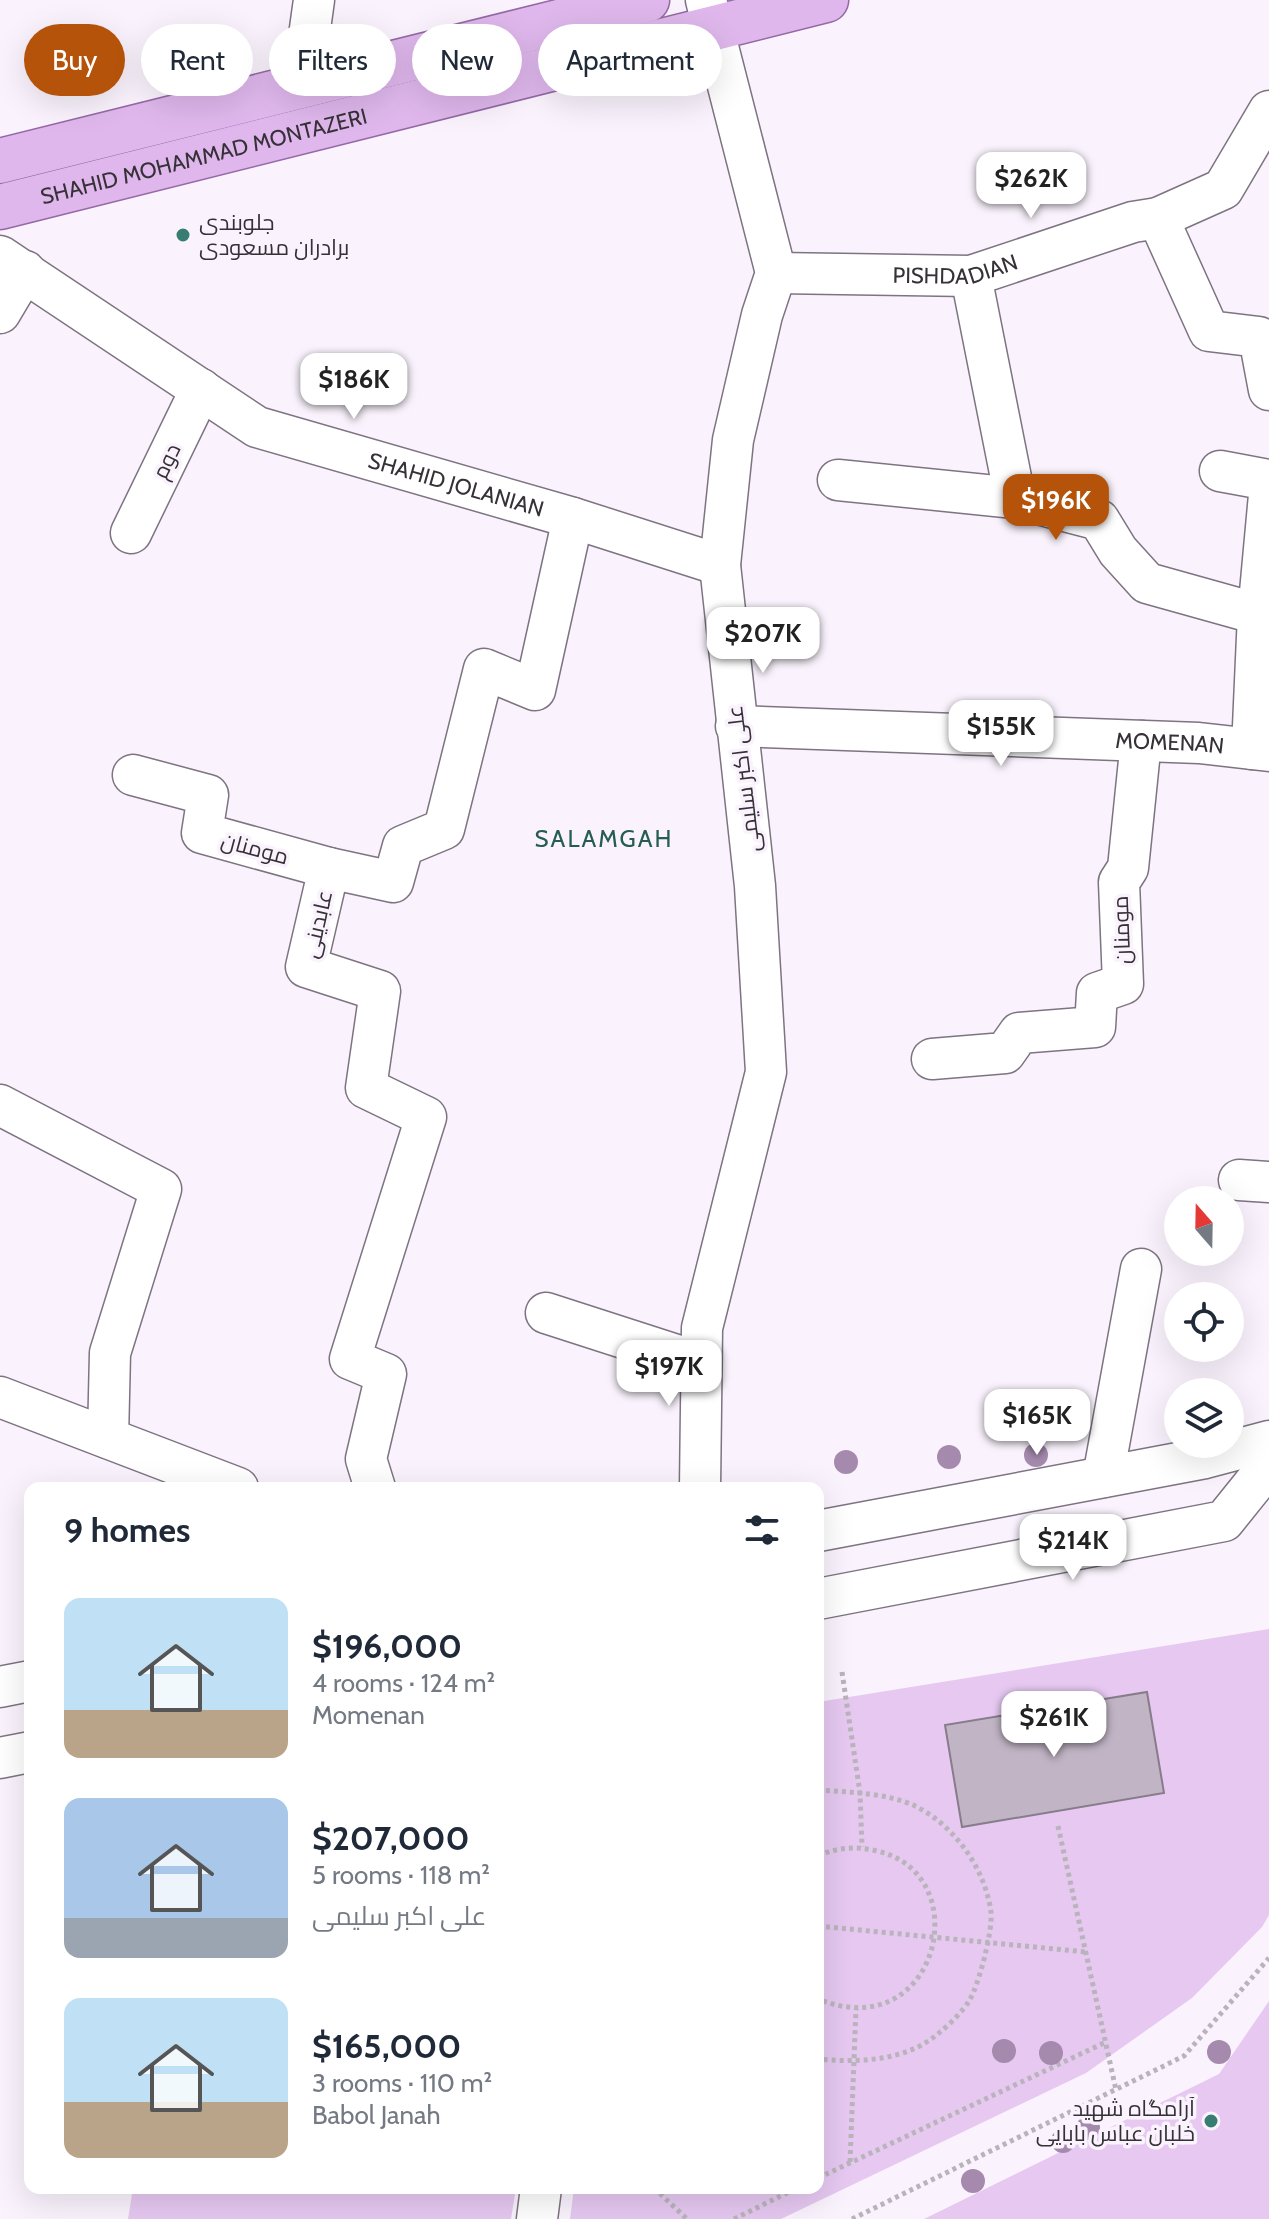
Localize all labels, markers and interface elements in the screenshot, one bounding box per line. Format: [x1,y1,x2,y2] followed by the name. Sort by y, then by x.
[24,24,125,96] chip: Buy
[141,24,253,96] chip: Rent
[269,24,396,96] chip: Filters
[412,24,522,96] chip: New
[538,24,722,96] chip: Apartment
[38,103,370,210] street label: SHAHID MOHAMMAD MONTAZERI
[975,152,1087,220] pin: $262K
[994,162,1068,194] text: $262K
[199,209,349,261] place label: جلوبندی برادران مسعودی
[174,226,192,244] marker: جلوبندی برادران مسعودی
[892,248,1021,290] street label: PISHDADIAN
[298,353,410,421] pin: $186K
[318,363,390,395] text: $186K
[146,439,188,484] street label: دوم
[365,447,547,523] street label: SHAHID JOLANIAN
[1000,474,1112,542] pin: $196K
[1021,484,1091,516] text: $196K
[707,607,819,675] pin: $207K
[725,617,801,649] text: $207K
[945,700,1057,768] pin: $155K
[721,704,766,854] street label: علی اکبر سلیمی
[967,710,1035,742] text: $155K
[1115,727,1226,760] street label: MOMENAN
[535,824,673,853] district label: SALAMGAH
[218,827,291,870] street label: مومنان
[297,887,338,961] street label: عابدینی
[1107,895,1136,965] street label: مومنان
[1164,1186,1244,1266] north arrow
[1164,1186,1244,1458] map controls
[1164,1282,1244,1362] button: locate
[613,1340,725,1408] pin: $197K
[635,1350,703,1382] text: $197K
[1164,1378,1244,1458] button: layers
[981,1389,1093,1457] pin: $165K
[1002,1399,1072,1431] text: $165K
[740,1508,784,1552] icon: filters
[64,1509,190,1551] text: 9 homes
[1017,1514,1129,1582] pin: $214K
[1038,1524,1108,1556] text: $214K
[312,1625,462,1667] text: $196,000
[128,1630,224,1726] icon: home
[312,1667,495,1699] text: 4 rooms · 124 m²
[998,1691,1110,1759] pin: $261K
[312,1699,425,1731] text: Momenan
[1019,1701,1089,1733] text: $261K
[312,1817,469,1859] text: $207,000
[128,1830,224,1926] icon: home
[312,1859,490,1891] text: 5 rooms · 118 m²
[312,1900,486,1932] text: علی اکبر سلیمی
[312,2025,461,2067] text: $165,000
[128,2030,224,2126] icon: home
[312,2067,492,2099] text: 3 rooms · 110 m²
[1036,2095,1195,2147] place label: آرامگاه شهید خلبان عباس بابایی
[312,2099,441,2131] text: Babol Janah
[1202,2112,1220,2130] marker: آرامگاه شهید خلبان عباس بابایی

